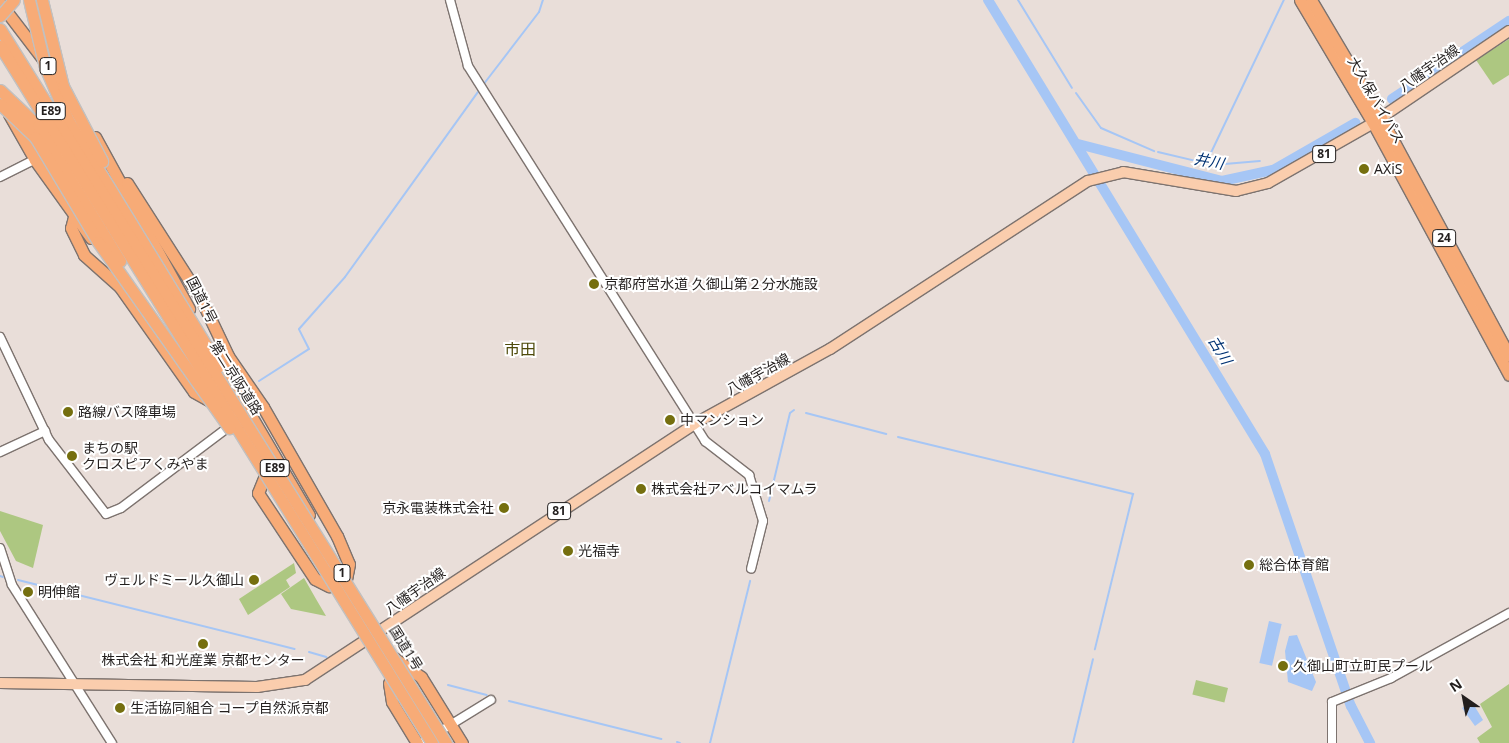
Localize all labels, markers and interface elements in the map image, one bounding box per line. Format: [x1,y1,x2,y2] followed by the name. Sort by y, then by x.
[1396,41,1462,95] street label: 八幡宇治線
[1344,53,1408,147] street label: 大久保バイパス
[39,56,57,76] road number: 1
[35,102,67,120] road number: E89
[1312,144,1336,164] road number: 81
[1193,149,1225,173] water label: 井川
[1374,161,1402,177] place label: AXiS
[1358,163,1370,175] marker: AXiS
[1432,228,1456,248] road number: 24
[183,274,221,326] street label: 国道1号
[604,276,818,292] place label: 京都府営水道 久御山第２分水施設
[588,278,600,290] marker: 京都府営水道 久御山第２分水施設
[1205,333,1235,367] water label: 古川
[207,338,265,418] street label: 第二京阪道路
[504,339,536,359] district label: 市田
[723,350,793,398] street label: 八幡宇治線
[78,404,176,420] place label: 路線バス降車場
[62,406,74,418] marker: 路線バス降車場
[680,412,764,428] place label: 中マンション
[664,414,676,426] marker: 中マンション
[82,440,208,472] place label: まちの駅 クロスピアくみやま
[66,450,78,462] marker: まちの駅 クロスピアくみやま
[259,458,291,478] road number: E89
[651,481,819,497] place label: 株式会社アベルコイマムラ
[635,483,647,495] marker: 株式会社アベルコイマムラ
[382,500,494,516] place label: 京永電装株式会社
[498,502,510,514] marker: 京永電装株式会社
[546,502,572,520] road number: 81
[578,543,620,559] place label: 光福寺
[562,545,574,557] marker: 光福寺
[1259,557,1329,573] place label: 総合体育館
[1243,559,1255,571] marker: 総合体育館
[333,564,351,582] road number: 1
[382,564,448,618] street label: 八幡宇治線
[104,572,244,588] place label: ヴェルドミール久御山
[248,574,260,586] marker: ヴェルドミール久御山
[38,584,80,600] place label: 明伸館
[22,586,34,598] marker: 明伸館
[386,622,426,674] street label: 国道1号
[197,638,209,650] marker: 株式会社 和光産業 京都センター
[101,652,305,668] place label: 株式会社 和光産業 京都センター
[1293,658,1433,674] place label: 久御山町立町民プール
[1277,660,1289,672] marker: 久御山町立町民プール
[1439,673,1489,723] north arrow
[1446,674,1466,696] text: N
[130,700,330,716] place label: 生活協同組合 コープ自然派京都
[114,702,126,714] marker: 生活協同組合 コープ自然派京都

